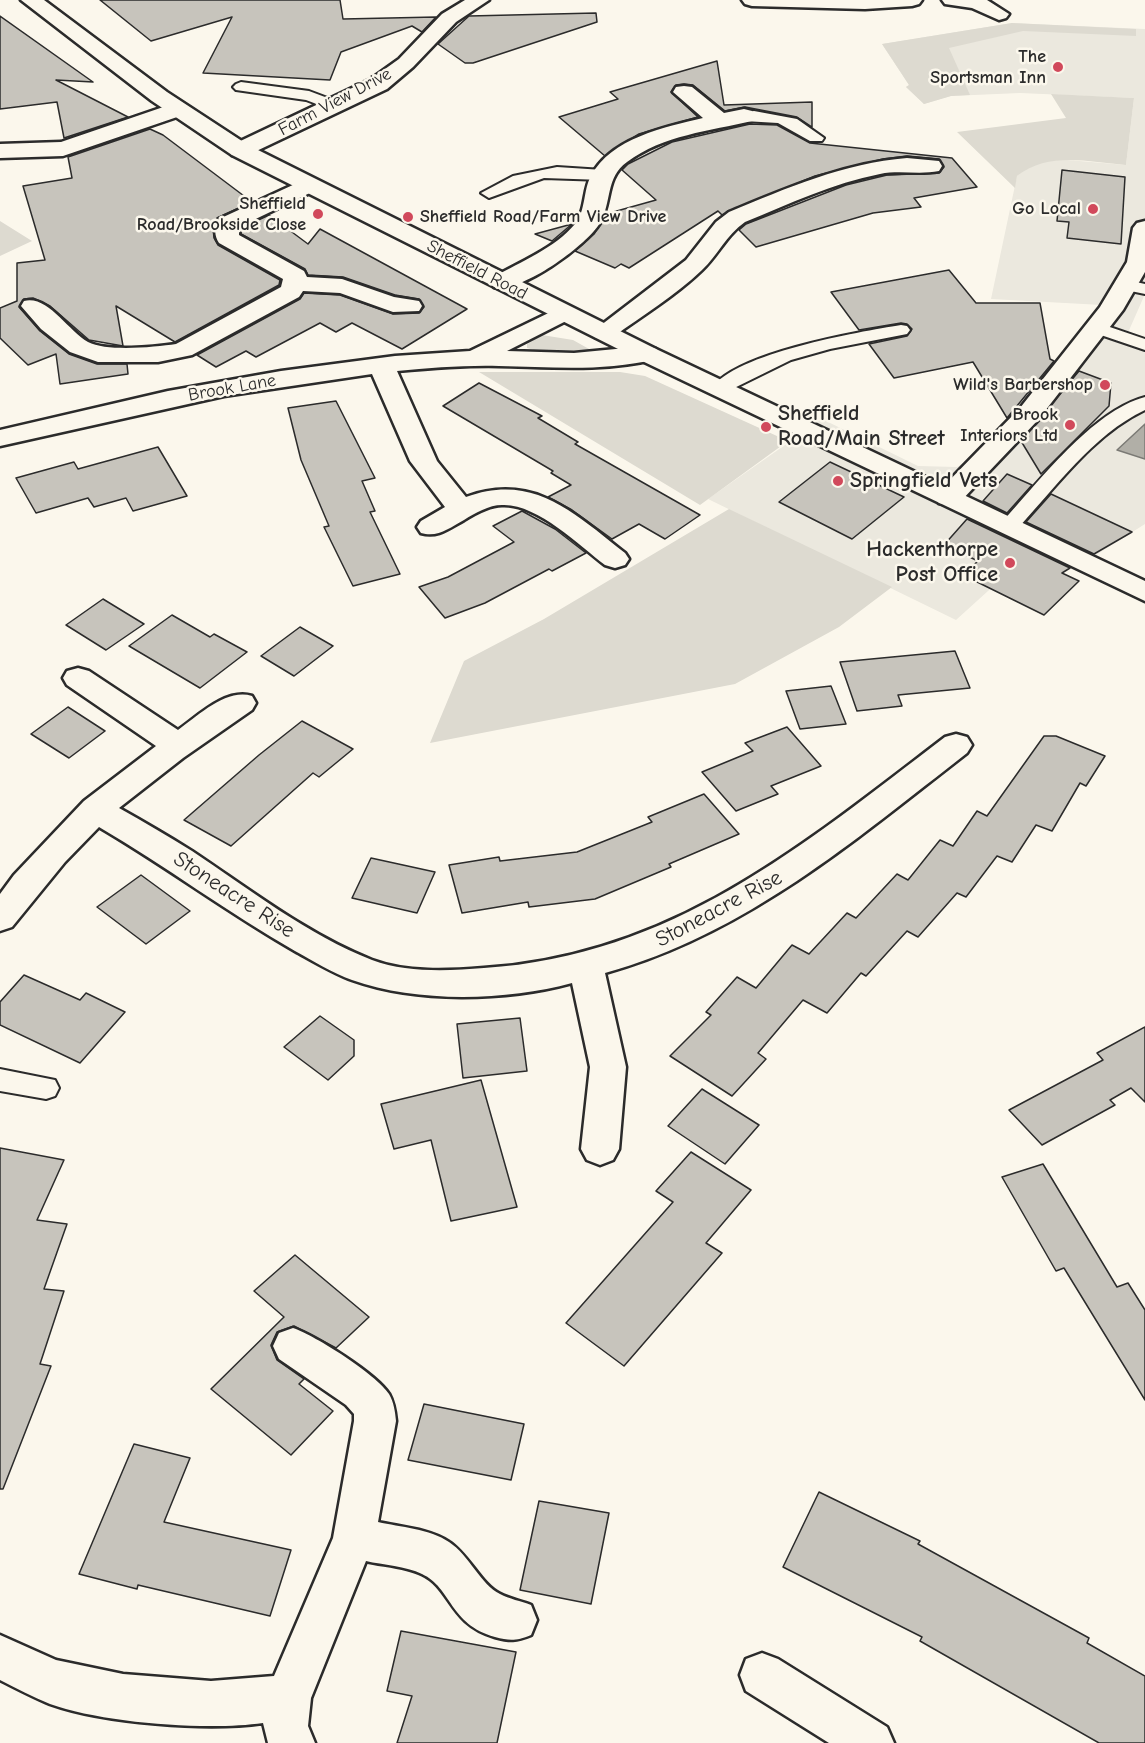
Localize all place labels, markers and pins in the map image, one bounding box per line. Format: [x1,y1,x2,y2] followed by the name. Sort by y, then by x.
[930,46,1046,88] place label: The Sportsman Inn
[1051,60,1065,74] marker: The Sportsman Inn
[137,193,306,236] place label: Sheffield Road/Brookside Close
[1012,198,1081,220] place label: Go Local
[1086,202,1100,216] marker: Go Local
[420,206,666,228] place label: Sheffield Road/Farm View Drive
[311,207,325,221] marker: Sheffield Road/Brookside Close
[401,210,415,224] marker: Sheffield Road/Farm View Drive
[953,374,1093,396] place label: Wild's Barbershop
[1098,378,1112,392] marker: Wild's Barbershop
[778,401,945,452] place label: Sheffield Road/Main Street
[960,404,1058,446] place label: Brook Interiors Ltd
[1063,418,1077,432] marker: Brook Interiors Ltd
[759,420,773,434] marker: Sheffield Road/Main Street
[850,468,997,494] place label: Springfield Vets
[831,474,845,488] marker: Springfield Vets
[866,537,998,588] place label: Hackenthorpe Post Office
[1003,556,1017,570] marker: Hackenthorpe Post Office

